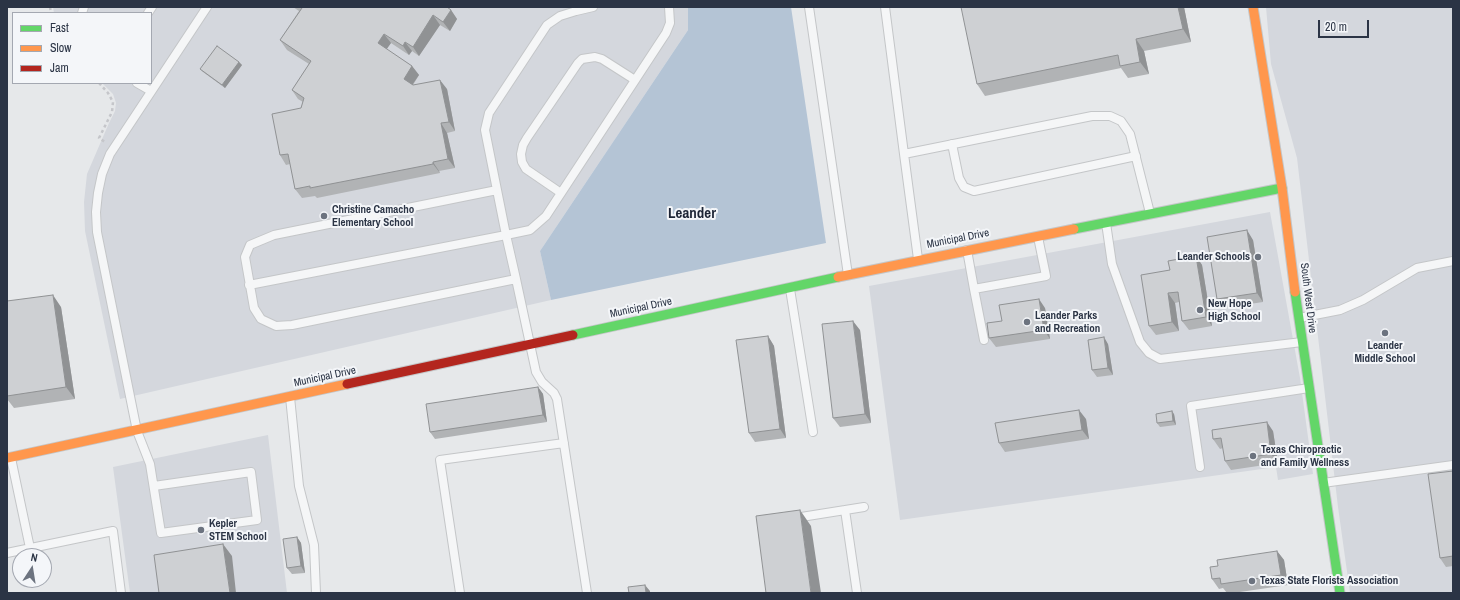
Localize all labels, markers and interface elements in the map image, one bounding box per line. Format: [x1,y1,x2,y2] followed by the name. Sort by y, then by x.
[12,12,152,84] legend
[1320,12,1371,38] scale bar
[1325,19,1347,35] text: 20 m
[50,20,69,36] text: Fast
[50,40,71,56] text: Slow
[50,60,69,76] text: Jam
[332,203,414,229] place label: Christine Camacho Elementary School
[668,205,716,223] district label: Leander
[319,211,329,221] marker: Christine Camacho Elementary School
[926,226,990,252] street label: Municipal Drive
[1177,250,1250,264] place label: Leander Schools
[1253,252,1263,262] marker: Leander Schools
[1297,262,1319,334] street label: South West Drive
[609,295,673,321] street label: Municipal Drive
[1208,297,1261,323] place label: New Hope High School
[1195,305,1205,315] marker: New Hope High School
[1035,309,1100,335] place label: Leander Parks and Recreation
[1022,317,1032,327] marker: Leander Parks and Recreation
[1380,328,1390,338] marker: Leander Middle School
[1354,339,1416,365] place label: Leander Middle School
[293,364,357,390] street label: Municipal Drive
[1261,443,1349,469] place label: Texas Chiropractic and Family Wellness
[1248,451,1258,461] marker: Texas Chiropractic and Family Wellness
[209,517,267,543] place label: Kepler STEM School
[196,525,206,535] marker: Kepler STEM School
[12,548,52,588] north arrow
[30,550,39,565] text: N
[1260,574,1398,588] place label: Texas State Florists Association
[1247,576,1257,586] marker: Texas State Florists Association

